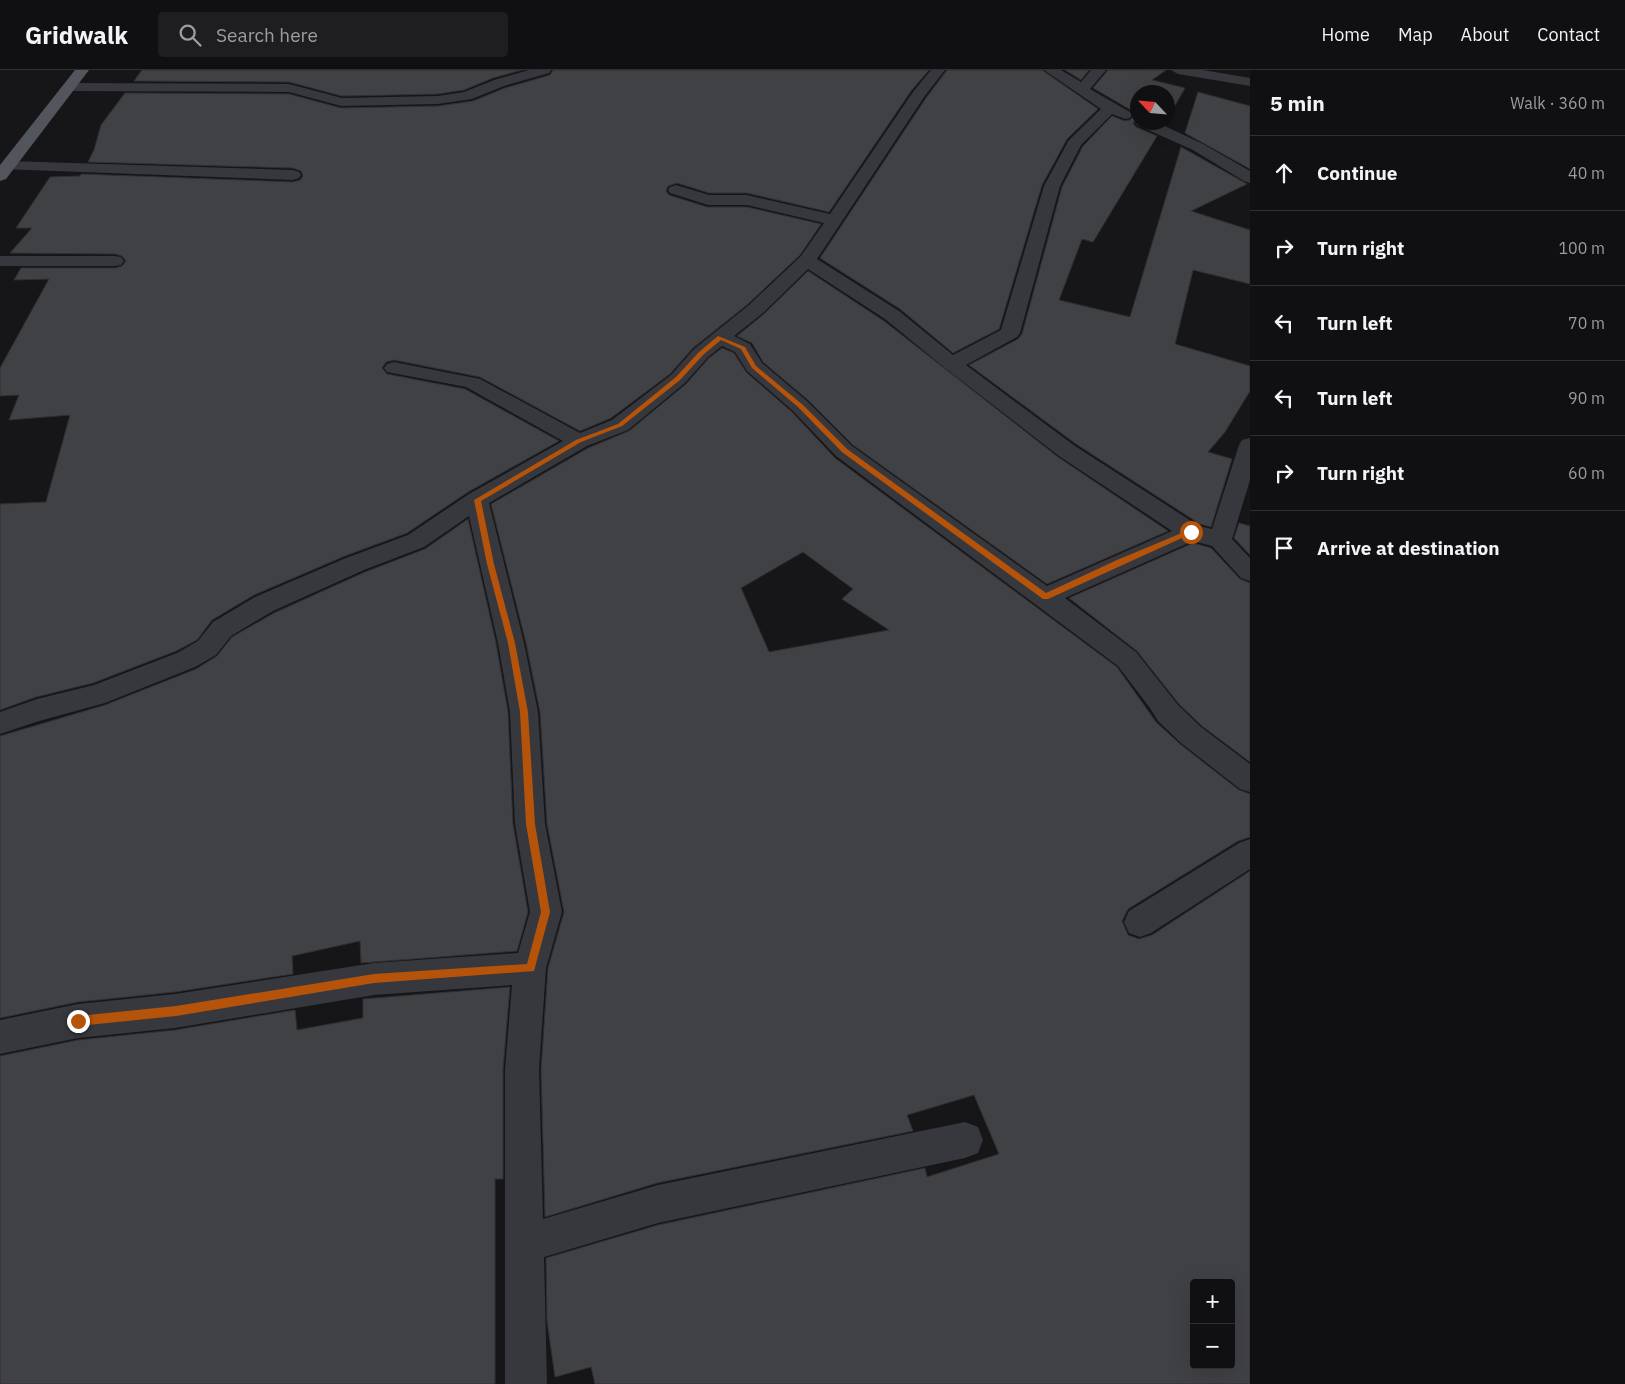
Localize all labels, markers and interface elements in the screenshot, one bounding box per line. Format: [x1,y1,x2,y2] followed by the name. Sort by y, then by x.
[158,12,508,57] search box
[25,19,128,51] text: Gridwalk
[176,21,204,49] icon: search
[216,23,318,47] text: Search here
[1322,23,1370,46] text: Home
[1398,23,1433,46] text: Map
[1461,23,1509,46] text: About
[1537,23,1600,46] text: Contact
[1130,85,1175,130] north arrow
[1270,89,1325,117] text: 5 min
[1510,93,1605,113] text: Walk · 360 m
[1270,159,1298,187] icon: ahead
[1317,161,1397,185] text: Continue
[1568,163,1605,183] text: 40 m
[1270,234,1298,262] icon: right
[1317,236,1404,260] text: Turn right
[1558,238,1605,258] text: 100 m
[1270,309,1298,337] icon: left
[1317,311,1393,335] text: Turn left
[1568,313,1605,333] text: 70 m
[1270,384,1298,412] icon: left
[1317,386,1393,410] text: Turn left
[1568,388,1605,408] text: 90 m
[1270,459,1298,487] icon: right
[1317,461,1404,485] text: Turn right
[1568,463,1605,483] text: 60 m
[1180,521,1203,544] route start
[1270,534,1298,562] icon: arrive
[1317,536,1500,560] text: Arrive at destination
[67,1010,90,1033] route end
[1190,1279,1235,1369] map controls
[1190,1279,1235,1324] button: +
[1190,1324,1235,1369] button: −

